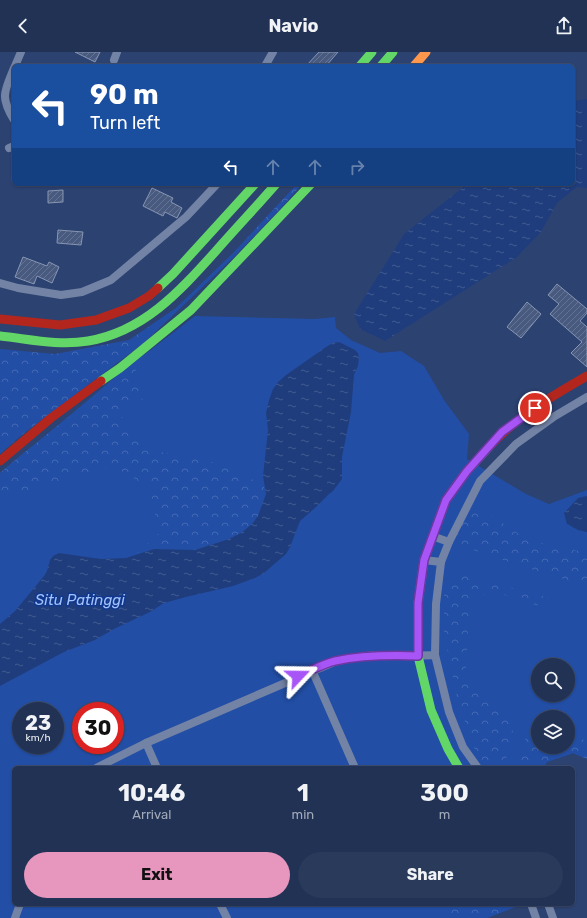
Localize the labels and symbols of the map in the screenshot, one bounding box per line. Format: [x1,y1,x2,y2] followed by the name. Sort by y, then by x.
[518,391,552,425] pin
[35,591,125,609] water label: Situ Patinggi
[277,655,319,697] position arrow
[72,702,124,754] speed limit sign: 30

